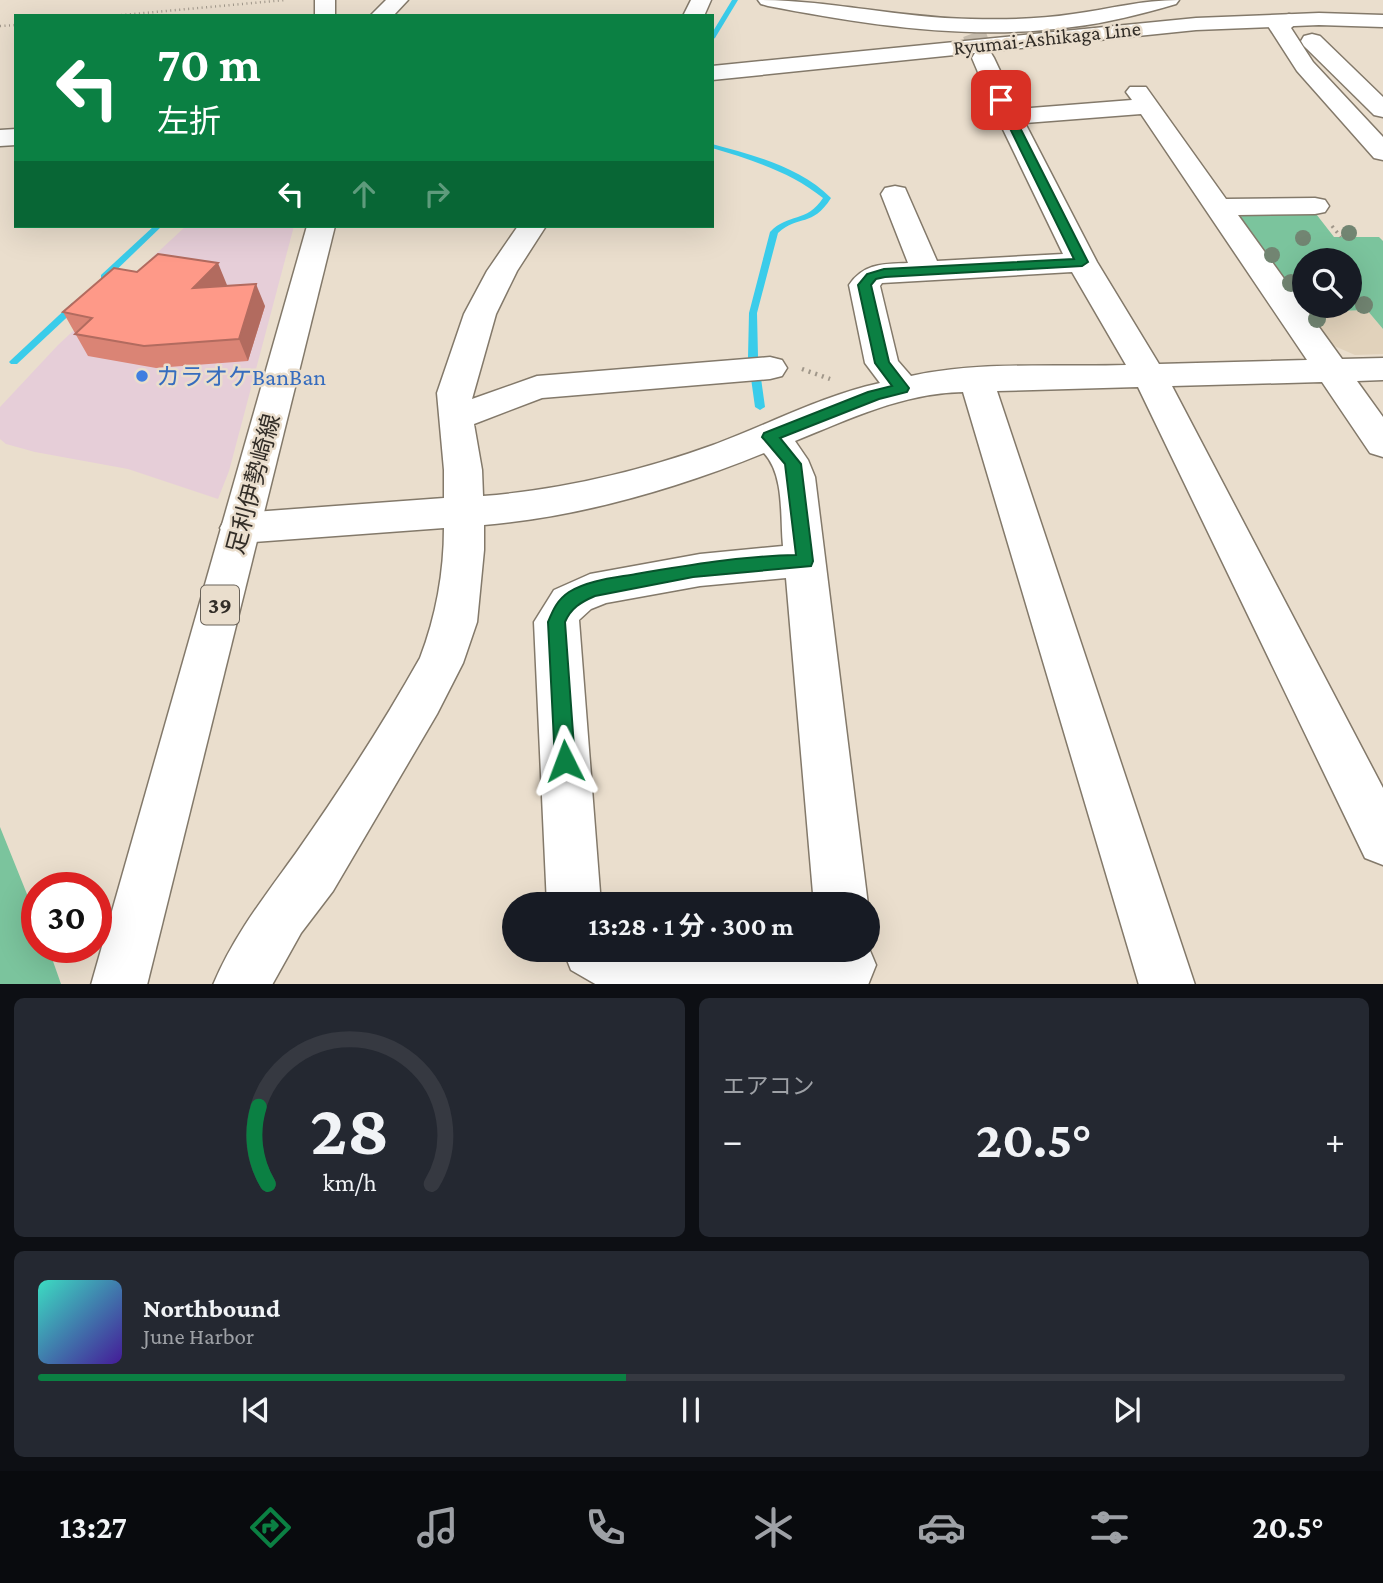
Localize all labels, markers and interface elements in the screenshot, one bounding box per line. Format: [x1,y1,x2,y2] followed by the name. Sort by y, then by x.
[952,16,1142,60] street label: Ryumai-Ashikaga Line
[157,37,261,92] text: 70 m
[42,42,133,133] icon: left
[971,70,1031,130] pin
[982,81,1020,119] icon: arrive
[157,103,221,139] text: 左折
[272,175,310,213] icon: left
[345,175,383,213] icon: ahead
[418,175,456,213] icon: right
[1292,248,1362,318] map controls
[1292,248,1362,318] button: search
[156,363,326,390] place label: カラオケBanBan
[134,368,150,384] marker: カラオケBanBan
[221,411,285,557] street label: 足利伊勢崎線
[201,586,239,624] road number: 39
[528,724,602,798] position arrow
[21,872,112,963] speed limit sign: 30
[588,912,794,941] text: 13:28 · 1 分 · 300 m
[723,1073,815,1099] text: エアコン
[310,1089,389,1170] text: 28
[976,1110,1092,1168] text: 20.5°
[723,1119,743,1161] text: −
[1325,1119,1345,1161] text: +
[322,1168,376,1195] text: km/h
[143,1294,280,1323] text: Northbound
[143,1323,254,1349] text: June Harbor
[237,1391,275,1429] icon: previous
[672,1391,710,1429] icon: pause
[1108,1391,1146,1429] icon: next
[246,1503,295,1552] icon: directions
[413,1503,462,1552] icon: music
[581,1503,630,1552] icon: phone
[749,1503,798,1552] icon: climate
[917,1503,966,1552] icon: car
[1085,1503,1134,1552] icon: filters
[59,1509,127,1545] text: 13:27
[1252,1509,1324,1545] text: 20.5°

